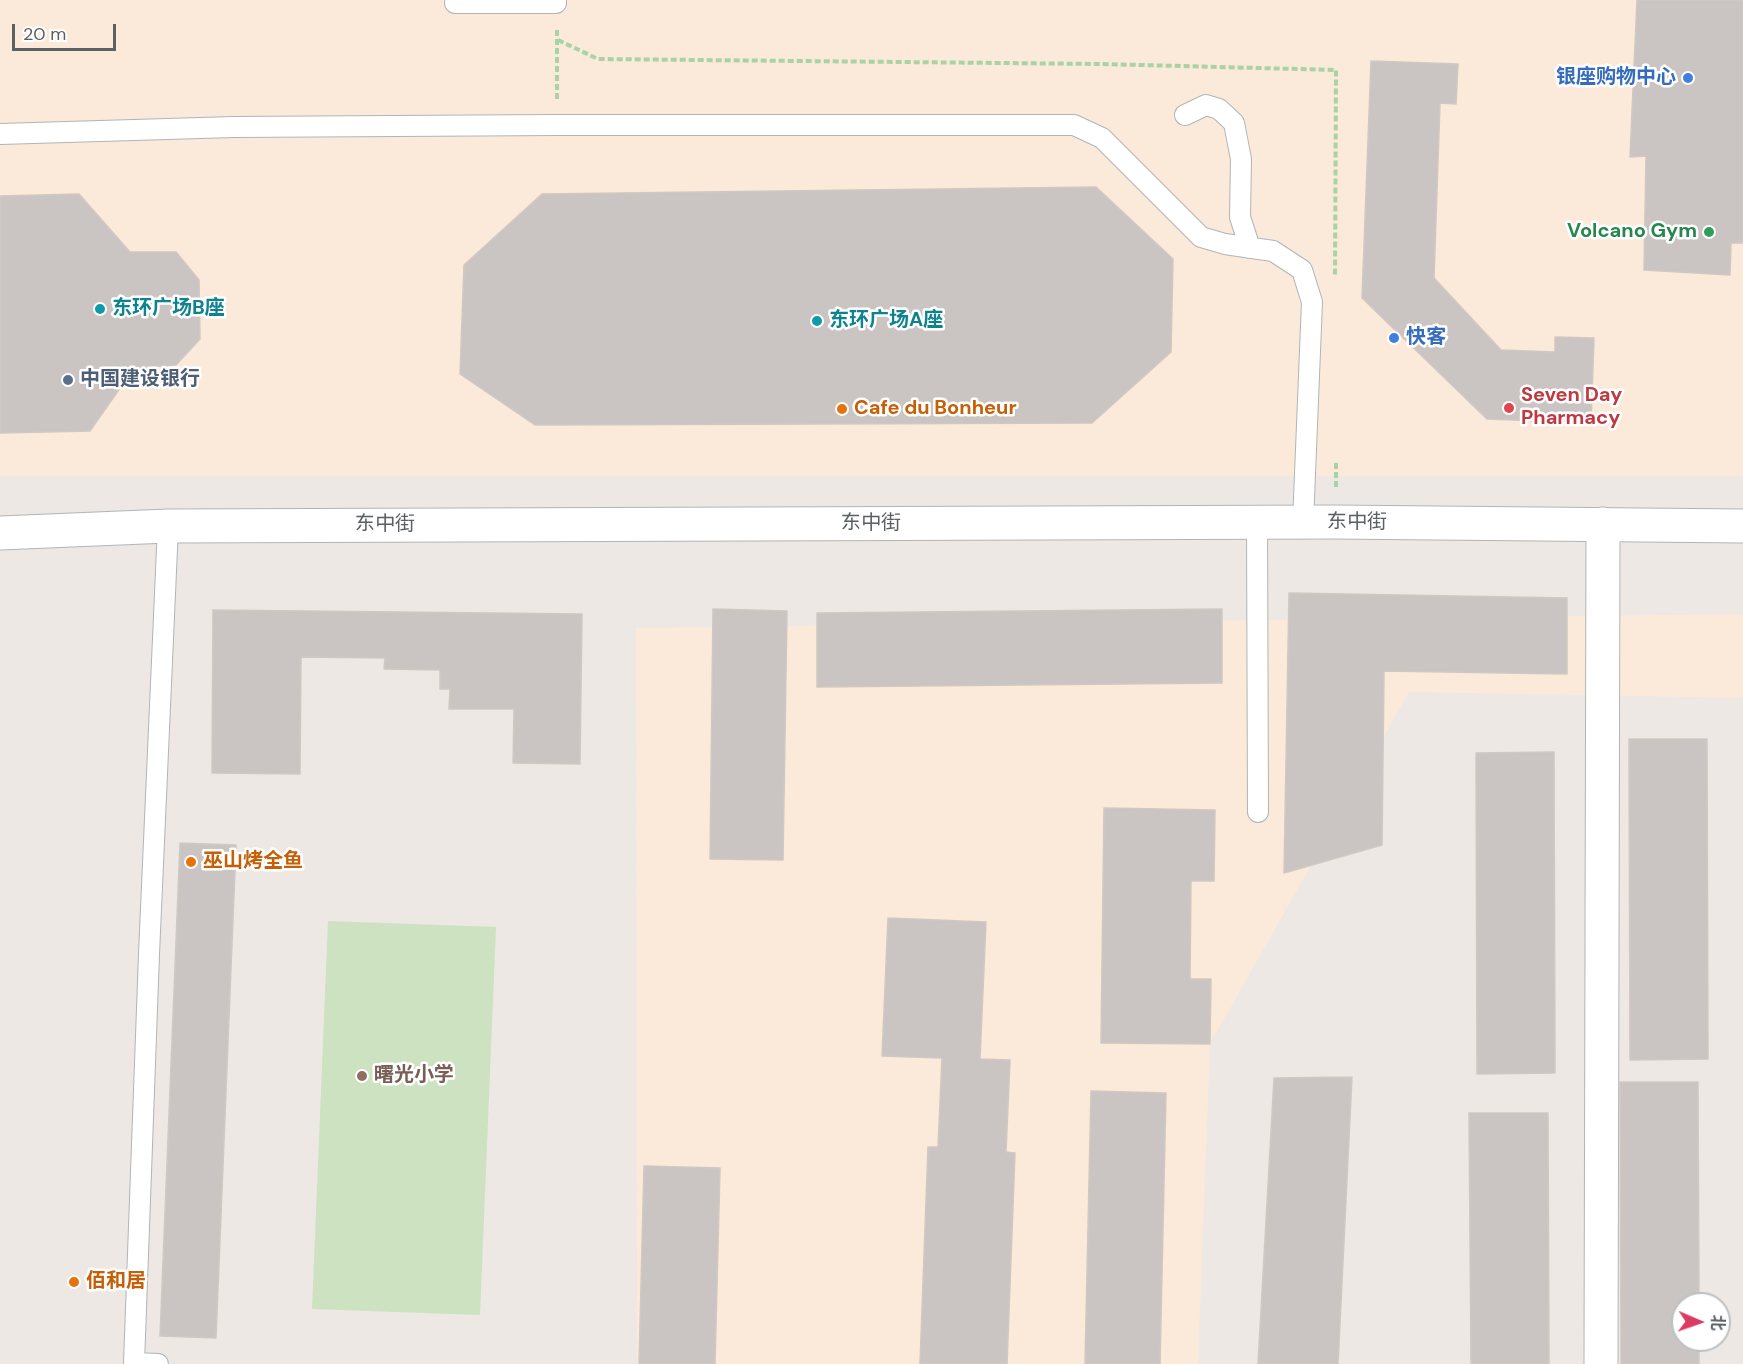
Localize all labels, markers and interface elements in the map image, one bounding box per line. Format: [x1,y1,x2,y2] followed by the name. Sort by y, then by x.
[15,12,118,50] scale bar
[23,22,66,46] text: 20 m
[1556,66,1676,90] place label: 银座购物中心
[1681,71,1695,85] marker: 银座购物中心
[1567,220,1697,244] place label: Volcano Gym
[1702,225,1716,239] marker: Volcano Gym
[112,297,225,321] place label: 东环广场B座
[93,302,107,316] marker: 东环广场B座
[829,309,943,333] place label: 东环广场A座
[810,314,824,328] marker: 东环广场A座
[1406,326,1446,350] place label: 快客
[1387,331,1401,345] marker: 快客
[80,368,200,392] place label: 中国建设银行
[61,373,75,387] marker: 中国建设银行
[1521,384,1622,431] place label: Seven Day Pharmacy
[854,397,1017,421] place label: Cafe du Bonheur
[1502,401,1516,415] marker: Seven Day Pharmacy
[835,402,849,416] marker: Cafe du Bonheur
[1327,511,1387,535] street label: 东中街
[841,512,901,536] street label: 东中街
[355,513,415,537] street label: 东中街
[203,850,303,874] place label: 巫山烤全鱼
[184,855,198,869] marker: 巫山烤全鱼
[374,1064,454,1088] place label: 曙光小学
[355,1069,369,1083] marker: 曙光小学
[86,1270,146,1294] place label: 佰和居
[67,1275,81,1289] marker: 佰和居
[1671,1292,1731,1352] north arrow
[1707,1314,1728,1331] text: 北

